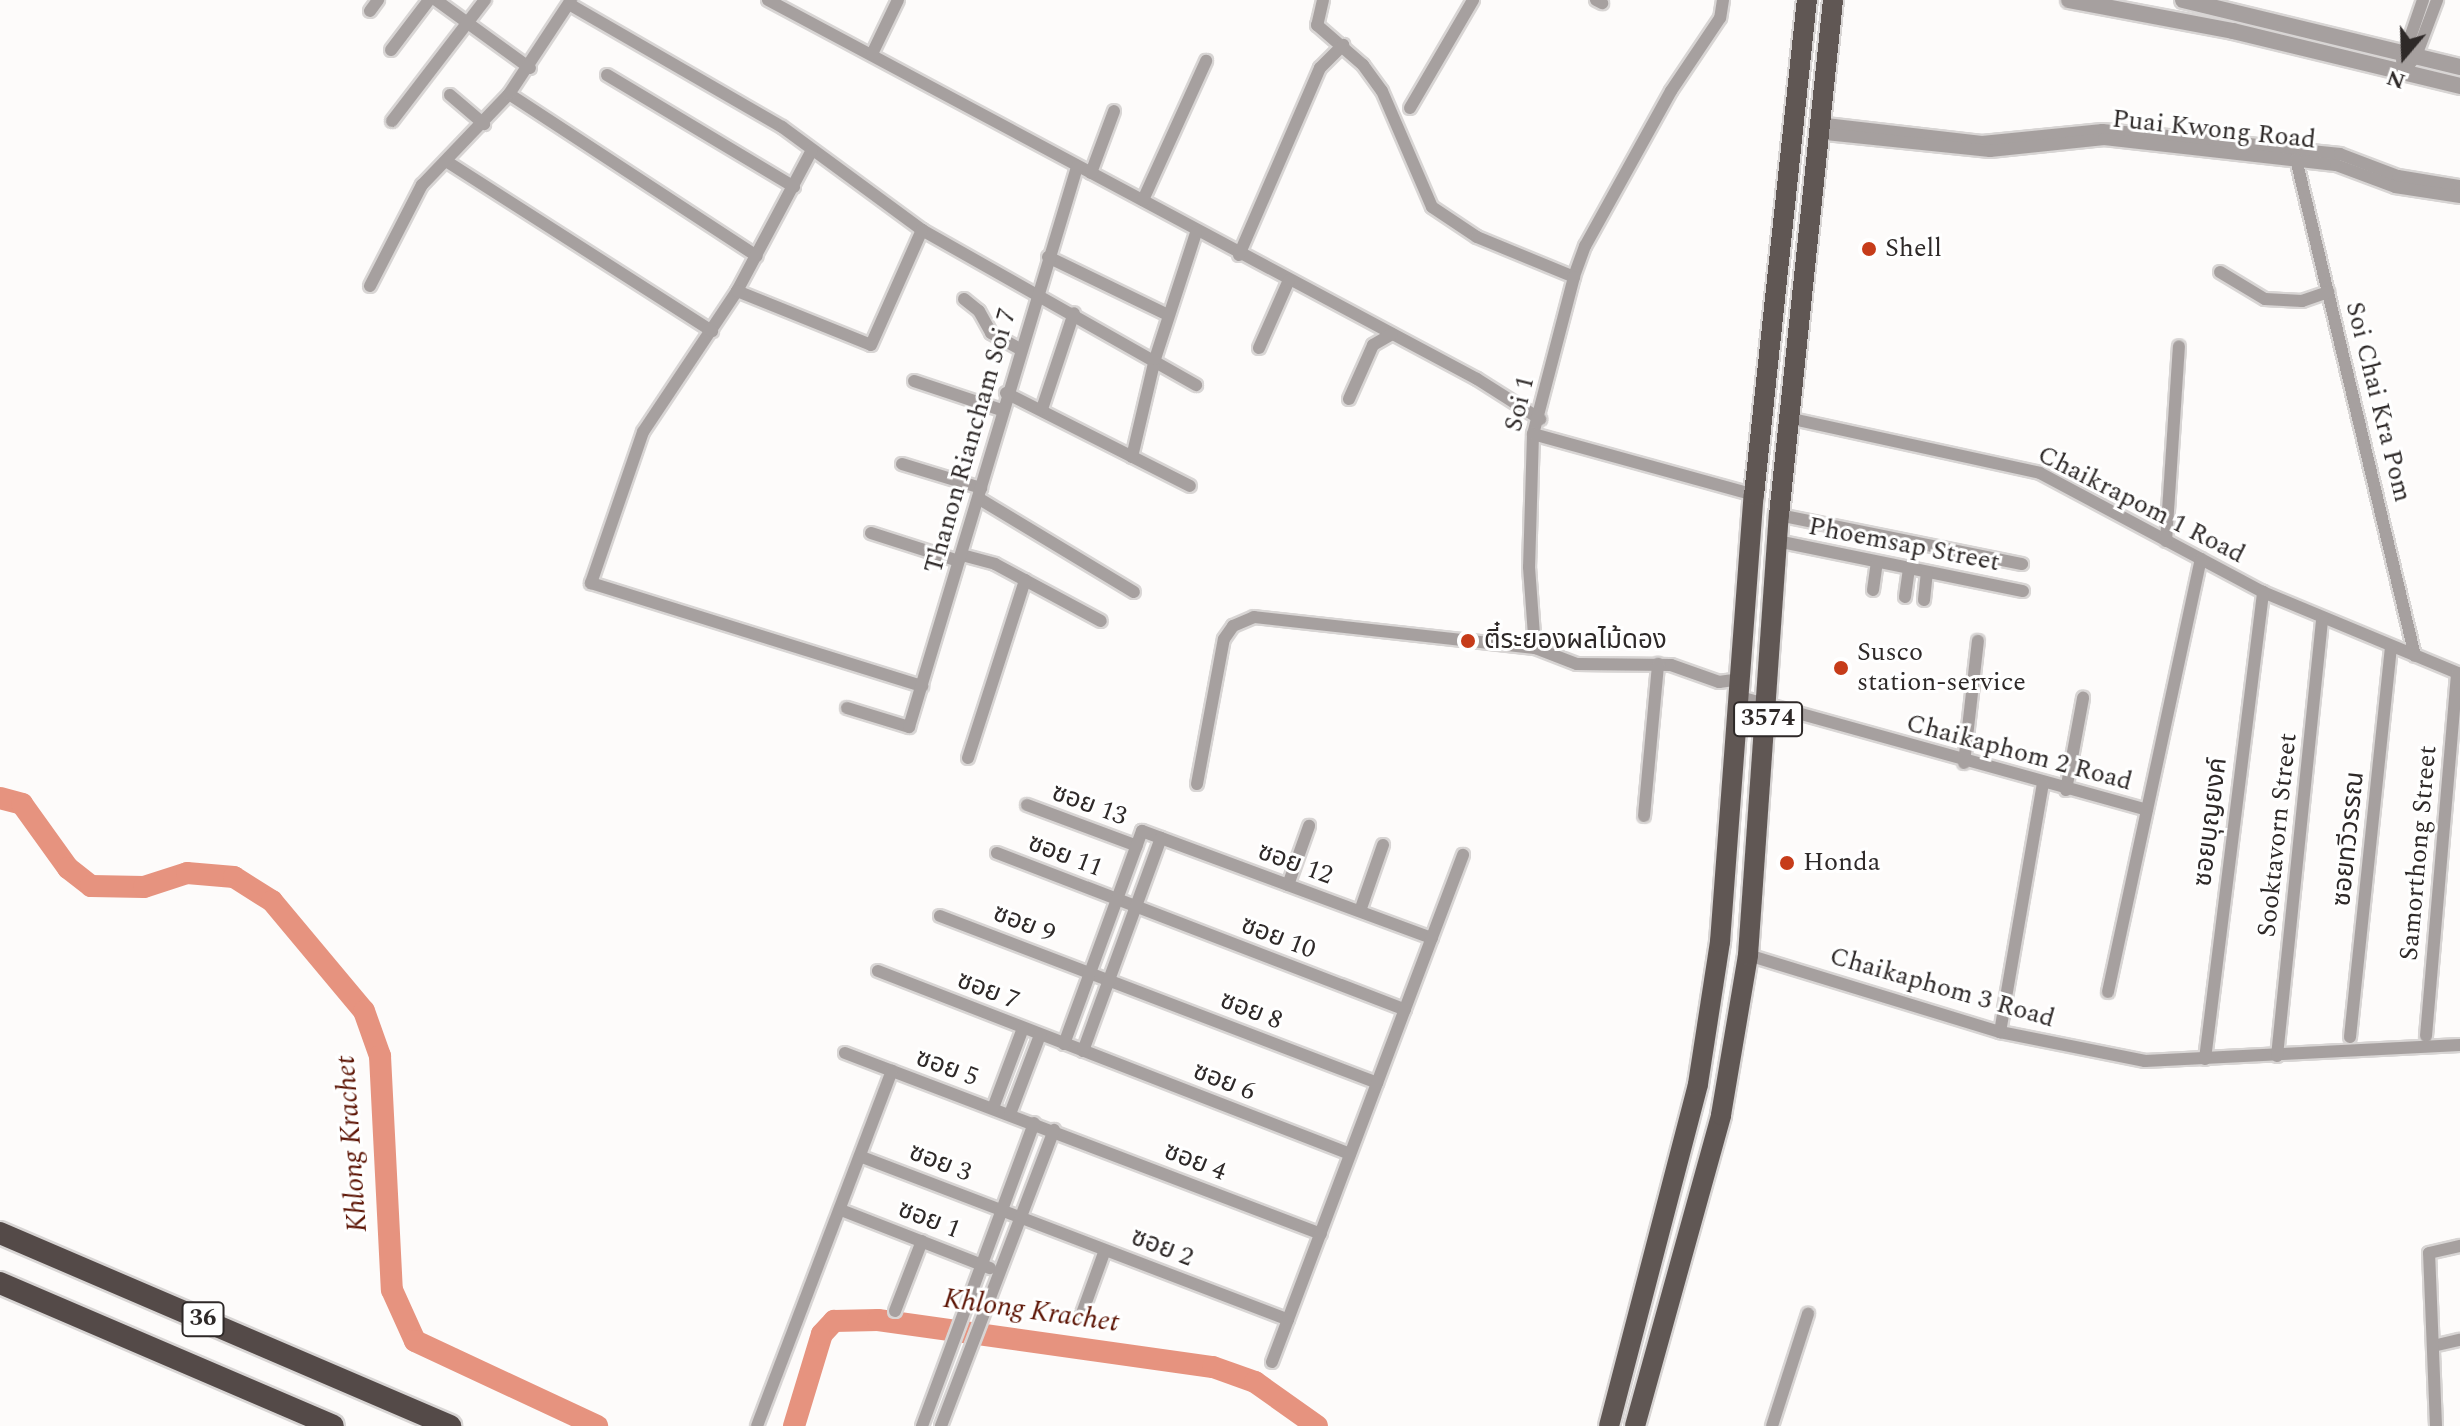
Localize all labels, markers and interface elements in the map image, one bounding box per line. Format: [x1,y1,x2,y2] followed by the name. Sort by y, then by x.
[2364,16,2444,96] north arrow
[2382,61,2410,98] text: N
[2111,104,2317,156] street label: Puai Kwong Road
[1885,233,1942,265] place label: Shell
[1860,240,1878,258] marker: Shell
[2338,299,2418,505] street label: Soi Chai Kra Pom
[918,305,1024,577] street label: Thanon Riancham Soi 7
[1498,373,1542,435] street label: Soi 1
[2032,439,2250,571] street label: Chaikrapom 1 Road
[1806,511,2002,579] street label: Phoemsap Street
[1484,625,1667,657] place label: ตี๋ระยองผลไม้ดอง
[1459,632,1477,650] marker: ตี๋ระยองผลไม้ดอง
[1857,637,2026,698] place label: Susco station-service
[1832,659,1850,677] marker: Susco station-service
[1732,699,1804,739] road number: 3574
[1903,708,2135,798] street label: Chaikaphom 2 Road
[2252,731,2304,939] street label: Sooktavorn Street
[2394,744,2444,962] street label: Samorthong Street
[2188,756,2234,888] street label: ซอยบุญยงค์
[2326,770,2372,908] street label: ซอยทวีวรรณ
[1047,777,1131,833] street label: ซอย 13
[1023,828,1107,884] street label: ซอย 11
[1253,836,1337,892] street label: ซอย 12
[1803,847,1880,879] place label: Honda
[1778,854,1796,872] marker: Honda
[988,898,1060,950] street label: ซอย 9
[1236,910,1320,966] street label: ซอย 10
[1826,941,2058,1035] street label: Chaikaphom 3 Road
[952,965,1024,1017] street label: ซอย 7
[1215,985,1287,1037] street label: ซอย 8
[911,1042,983,1094] street label: ซอย 5
[329,1055,375,1233] water label: Khlong Krachet
[1188,1056,1260,1108] street label: ซอย 6
[1159,1136,1231,1188] street label: ซอย 4
[904,1137,976,1189] street label: ซอย 3
[893,1194,965,1246] street label: ซอย 1
[1126,1222,1198,1274] street label: ซอย 2
[941,1282,1121,1340] water label: Khlong Krachet
[181,1299,225,1339] road number: 36

